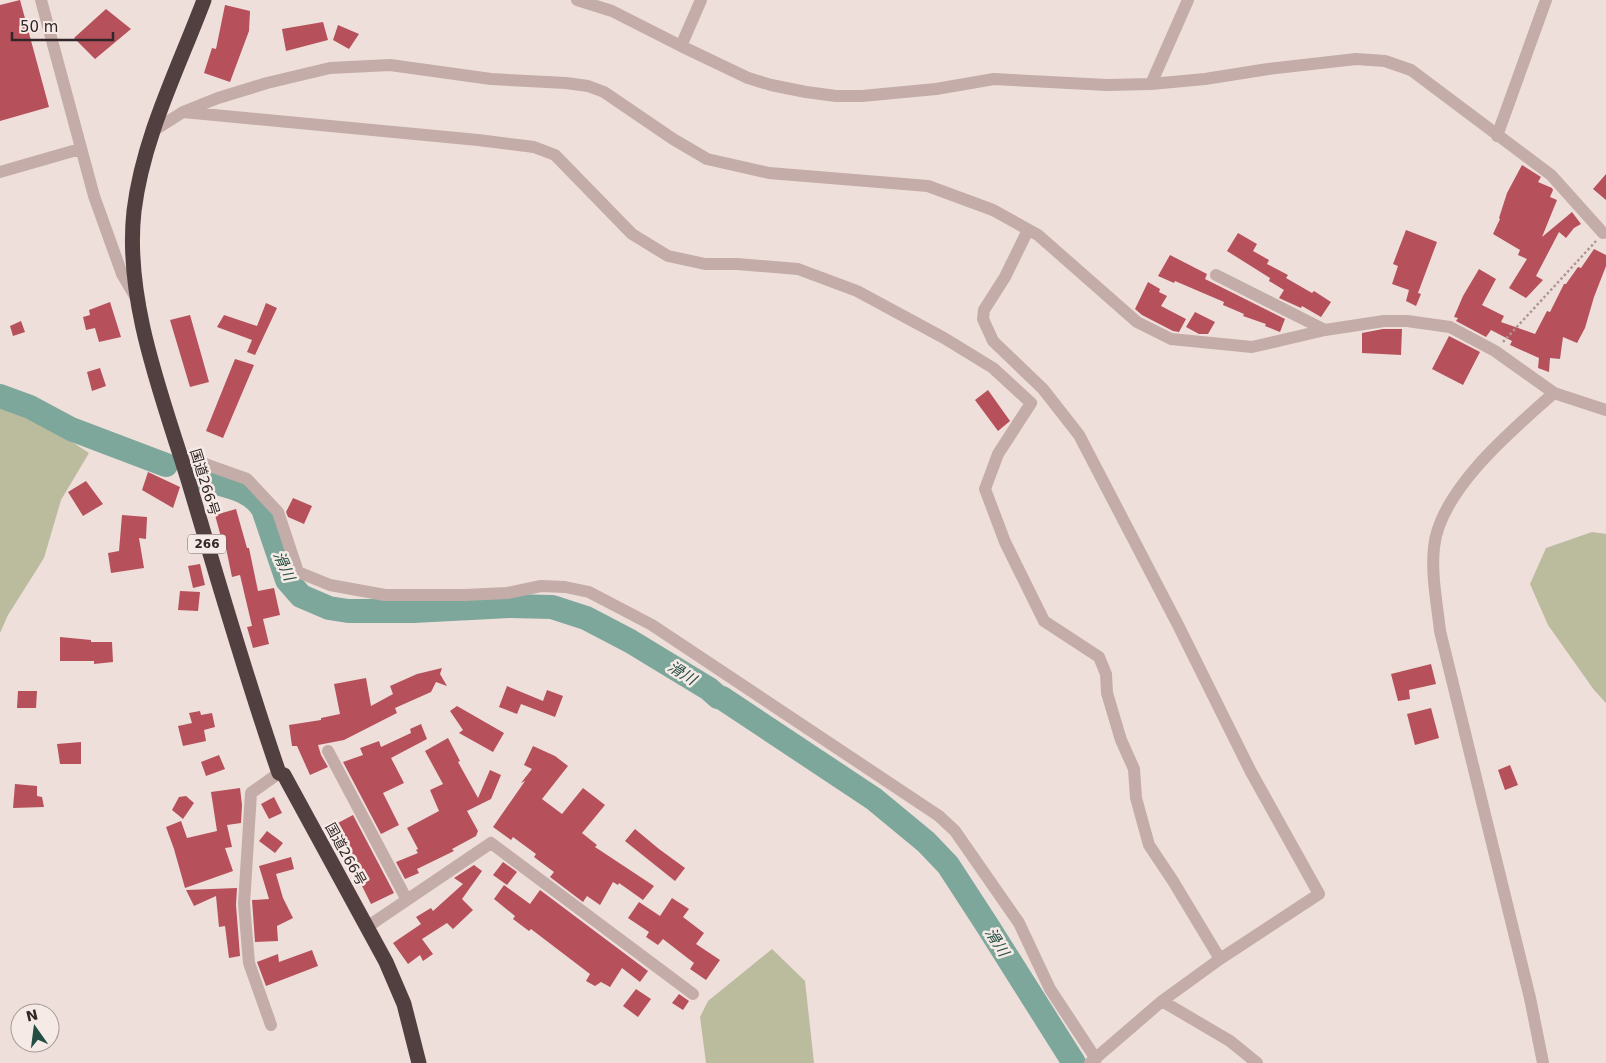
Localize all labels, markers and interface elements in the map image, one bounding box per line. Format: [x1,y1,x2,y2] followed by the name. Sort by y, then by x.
[12,10,114,42] scale bar
[20,18,58,36] text: 50 m
[187,447,223,517] street label: 国道266号
[188,534,226,554] road number: 266
[270,549,299,585] water label: 滑川
[665,657,701,690] water label: 滑川
[322,820,370,888] street label: 国道266号
[981,925,1014,961] water label: 滑川
[10,1003,60,1053] north arrow
[24,1006,39,1025] text: N

